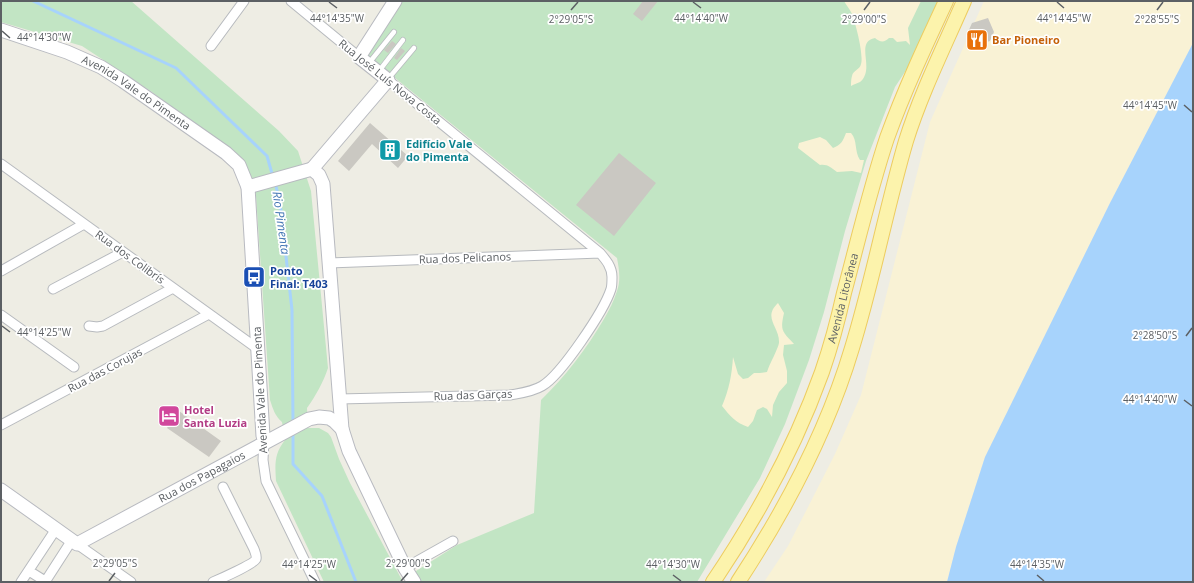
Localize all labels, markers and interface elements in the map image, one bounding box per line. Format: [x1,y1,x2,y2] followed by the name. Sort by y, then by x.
[310,11,365,25] text: 44°14'35"W
[674,11,729,25] text: 44°14'40"W
[1037,11,1092,25] text: 44°14'45"W
[549,12,593,26] text: 2°29'05"S
[842,12,886,26] text: 2°29'00"S
[1135,12,1179,26] text: 2°28'55"S
[964,27,990,53] restaurant icon: Bar Pioneiro
[17,30,72,44] text: 44°14'30"W
[992,32,1060,47] place label: Bar Pioneiro
[336,36,445,128] street label: Rua José Luís Nova Costa
[80,51,194,133] street label: Avenida Vale do Pimenta
[1123,98,1178,112] text: 44°14'45"W
[406,136,473,164] place label: Edifício Vale do Pimenta
[377,137,403,163] building icon: Edifício Vale do Pimenta
[269,190,294,256] water label: Rio Pimenta
[93,226,168,287] street label: Rua dos Colibrís
[419,248,511,267] street label: Rua dos Pelicanos
[824,251,861,345] street label: Avenida Litorânea
[270,263,328,291] place label: Ponto Final: T403
[241,264,267,290] bus stop icon: Ponto Final: T403
[17,325,72,339] text: 44°14'25"W
[249,326,270,454] street label: Avenida Vale do Pimenta
[1133,328,1177,342] text: 2°28'50"S
[65,344,145,396] street label: Rua das Corujas
[433,386,513,403] street label: Rua das Garças
[1123,392,1178,406] text: 44°14'40"W
[184,402,247,430] place label: Hotel Santa Luzia
[156,403,182,429] hotel icon: Hotel Santa Luzia
[156,447,248,506] street label: Rua dos Papagaios
[93,556,137,570] text: 2°29'05"S
[386,556,430,570] text: 2°29'00"S
[282,557,337,571] text: 44°14'25"W
[646,557,701,571] text: 44°14'30"W
[1010,557,1065,571] text: 44°14'35"W

